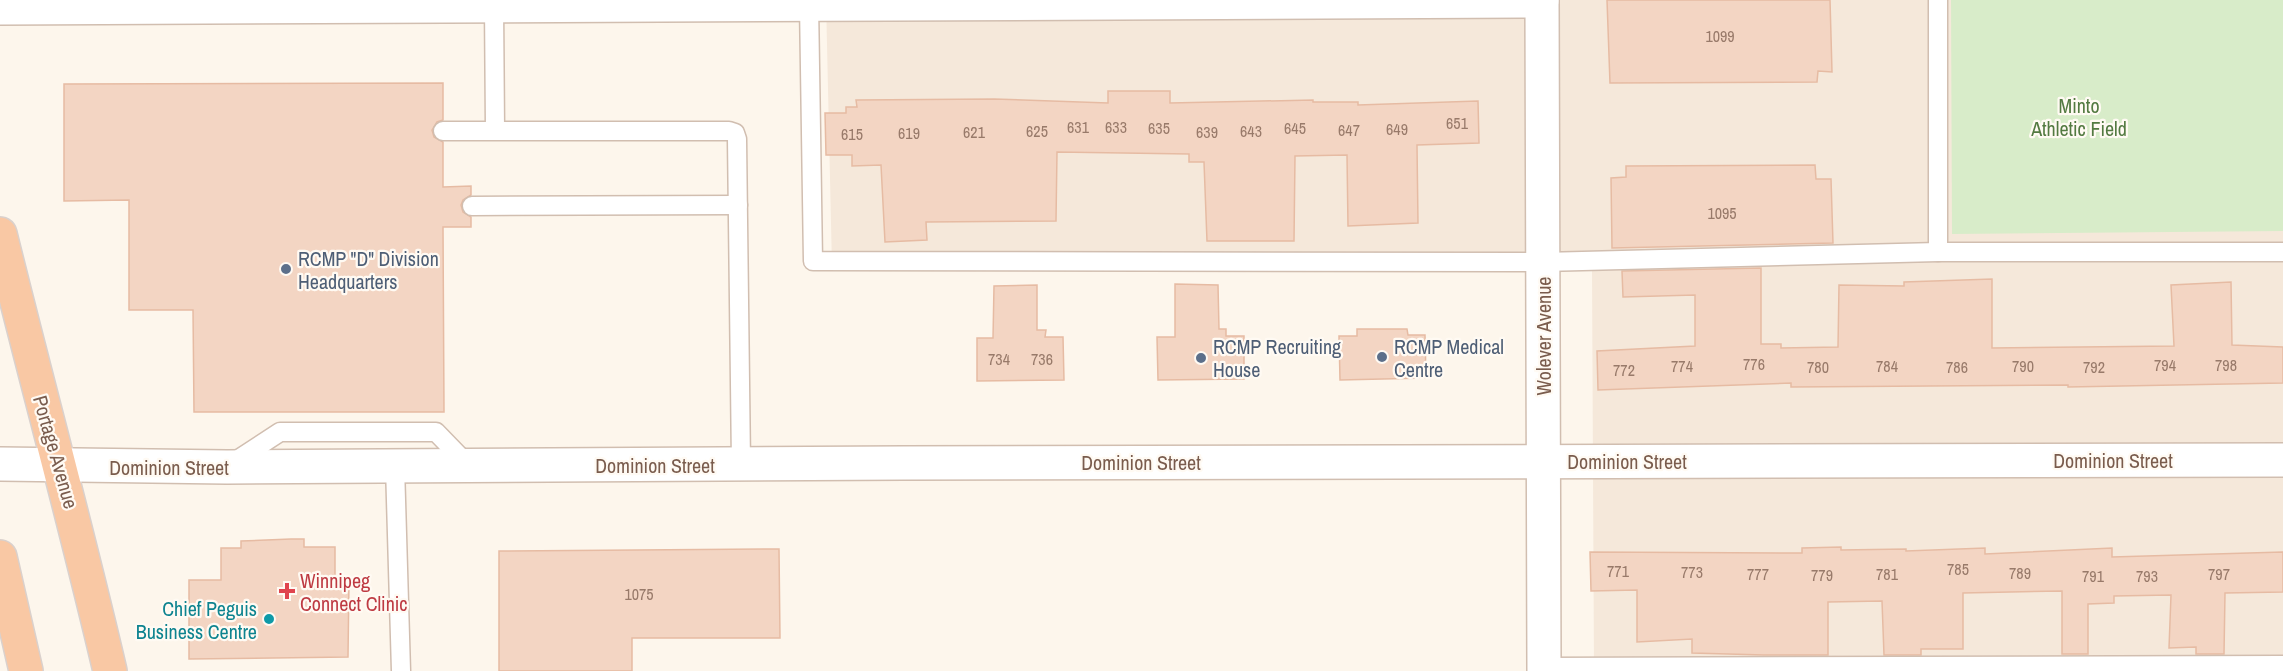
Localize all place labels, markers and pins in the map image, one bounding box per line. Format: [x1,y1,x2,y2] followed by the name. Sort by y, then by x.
[298,245,439,295] place label: RCMP "D" Division Headquarters
[279,262,293,276] marker: RCMP "D" Division Headquarters
[1213,333,1341,383] place label: RCMP Recruiting House
[1394,333,1504,383] place label: RCMP Medical Centre
[1375,350,1389,364] marker: RCMP Medical Centre
[1194,351,1208,365] marker: RCMP Recruiting House
[300,567,408,617] place label: Winnipeg Connect Clinic
[278,582,296,600] marker: Winnipeg Connect Clinic
[136,595,257,645] place label: Chief Peguis Business Centre
[262,612,276,626] marker: Chief Peguis Business Centre

